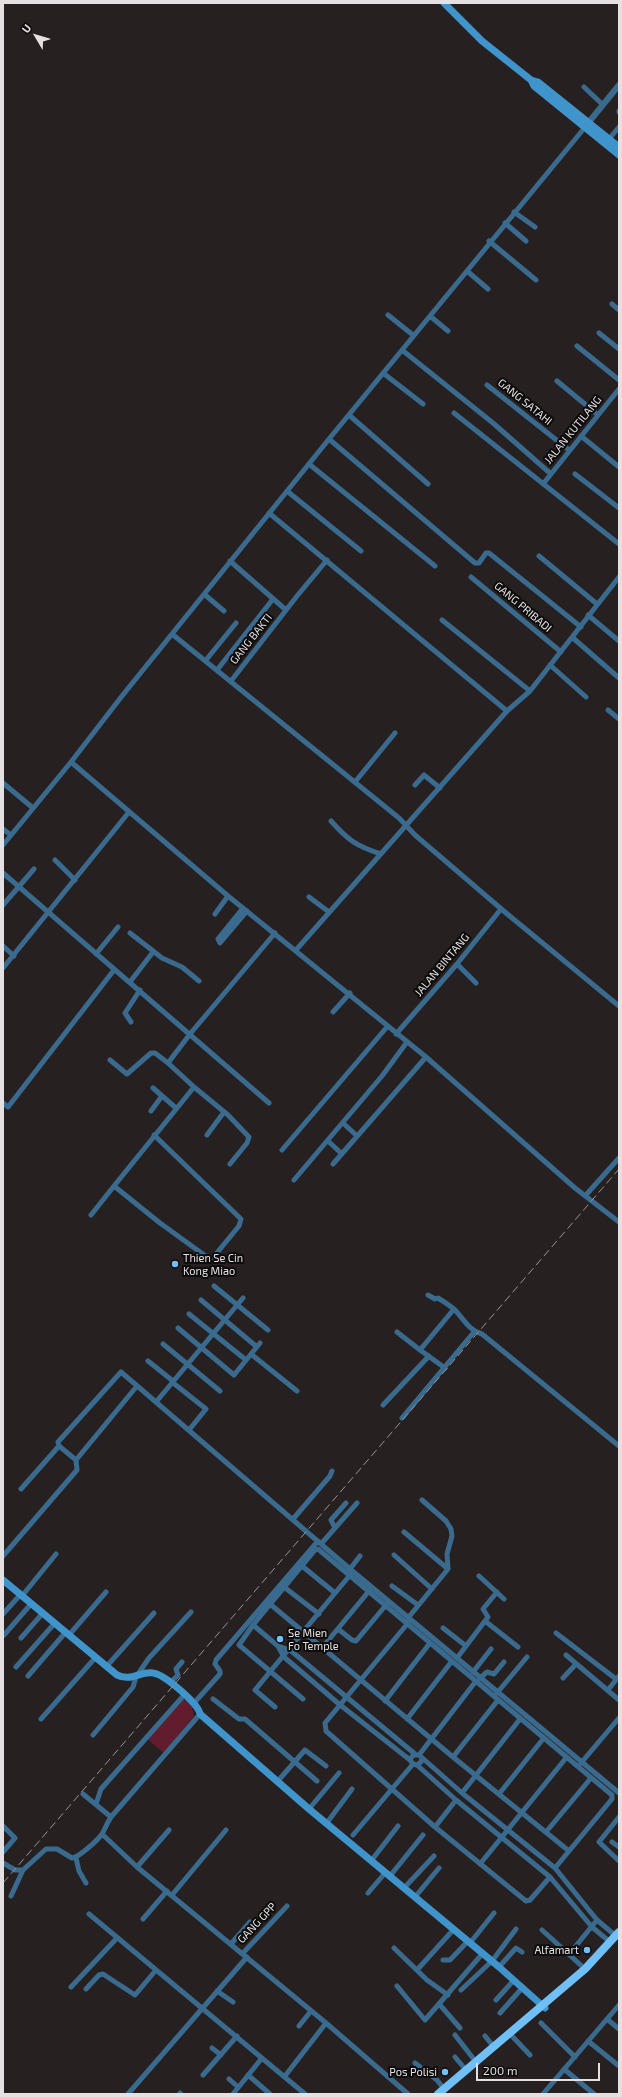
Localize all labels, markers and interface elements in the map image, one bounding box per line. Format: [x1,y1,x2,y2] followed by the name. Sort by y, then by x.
[16,16,56,56] north arrow
[19,21,34,35] text: U
[495,376,555,428] street label: GANG SATAHI
[542,393,604,467] street label: JALAN KUTILANG
[492,579,554,635] street label: GANG PRIBADI
[227,611,275,667] street label: GANG BAKTI
[412,931,472,999] street label: JALAN BINTANG
[183,1251,243,1277] place label: Thien Se Cin Kong Miao
[170,1259,180,1269] marker: Thien Se Cin Kong Miao
[288,1626,339,1652] place label: Se Mien Fo Temple
[275,1634,285,1644] marker: Se Mien Fo Temple
[235,1900,279,1946] street label: GANG GPP
[534,1943,579,1957] place label: Alfamart
[582,1945,592,1955] marker: Alfamart
[478,2055,602,2081] scale bar
[483,2063,517,2077] text: 200 m
[389,2065,437,2079] place label: Pos Polisi
[440,2067,450,2077] marker: Pos Polisi

